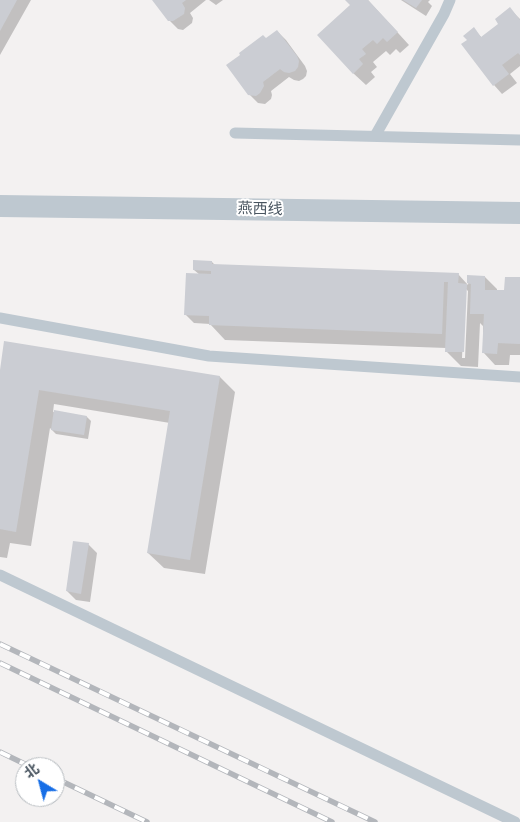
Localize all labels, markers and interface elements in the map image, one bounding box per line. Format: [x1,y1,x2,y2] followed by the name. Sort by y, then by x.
[237,200,283,218] street label: 燕西线
[15,757,65,807] north arrow
[21,760,42,781] text: 北

